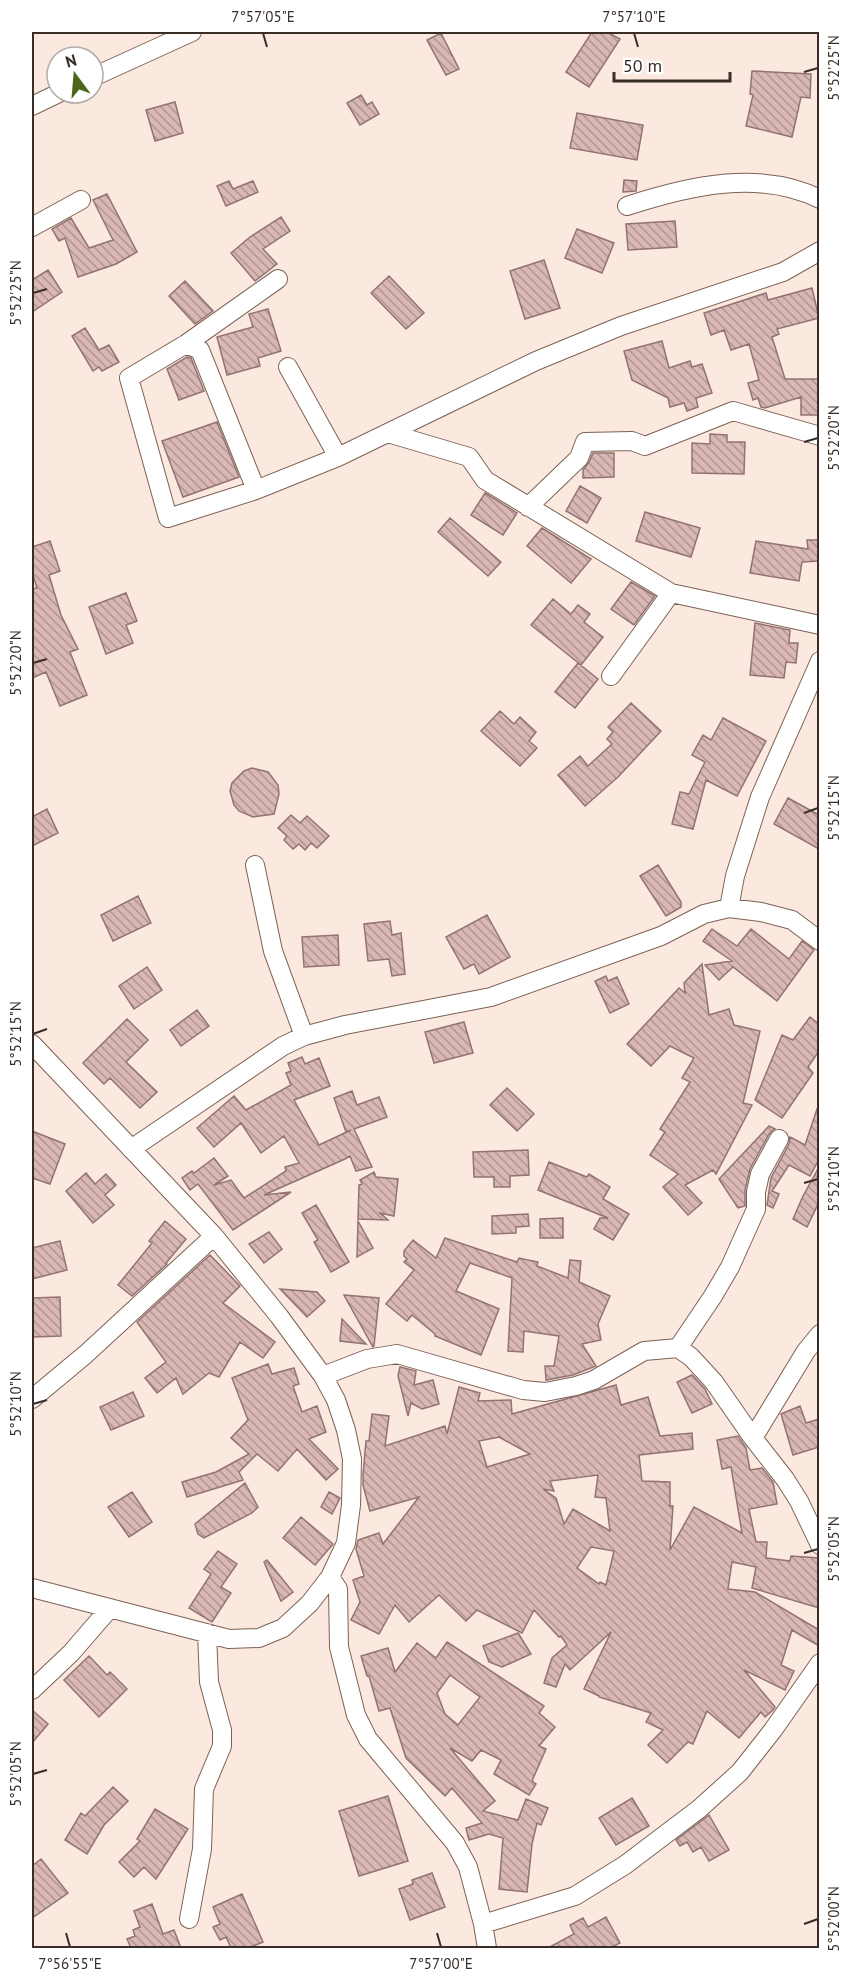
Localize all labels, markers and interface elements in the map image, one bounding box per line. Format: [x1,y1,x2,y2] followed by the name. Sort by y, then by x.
[231,7,295,26] text: 7°57'05"E
[602,7,666,26] text: 7°57'10"E
[824,35,843,101] text: 5°52'25"N
[45,45,105,105] north arrow
[614,45,730,83] scale bar
[63,50,79,72] text: N
[623,54,662,77] text: 50 m
[6,260,25,326] text: 5°52'25"N
[824,405,843,471] text: 5°52'20"N
[6,630,25,696] text: 5°52'20"N
[824,775,843,841] text: 5°52'15"N
[6,1001,25,1067] text: 5°52'15"N
[824,1146,843,1212] text: 5°52'10"N
[6,1371,25,1437] text: 5°52'10"N
[824,1516,843,1582] text: 5°52'05"N
[6,1741,25,1807] text: 5°52'05"N
[824,1886,843,1952] text: 5°52'00"N
[38,1954,102,1973] text: 7°56'55"E
[409,1954,473,1973] text: 7°57'00"E

